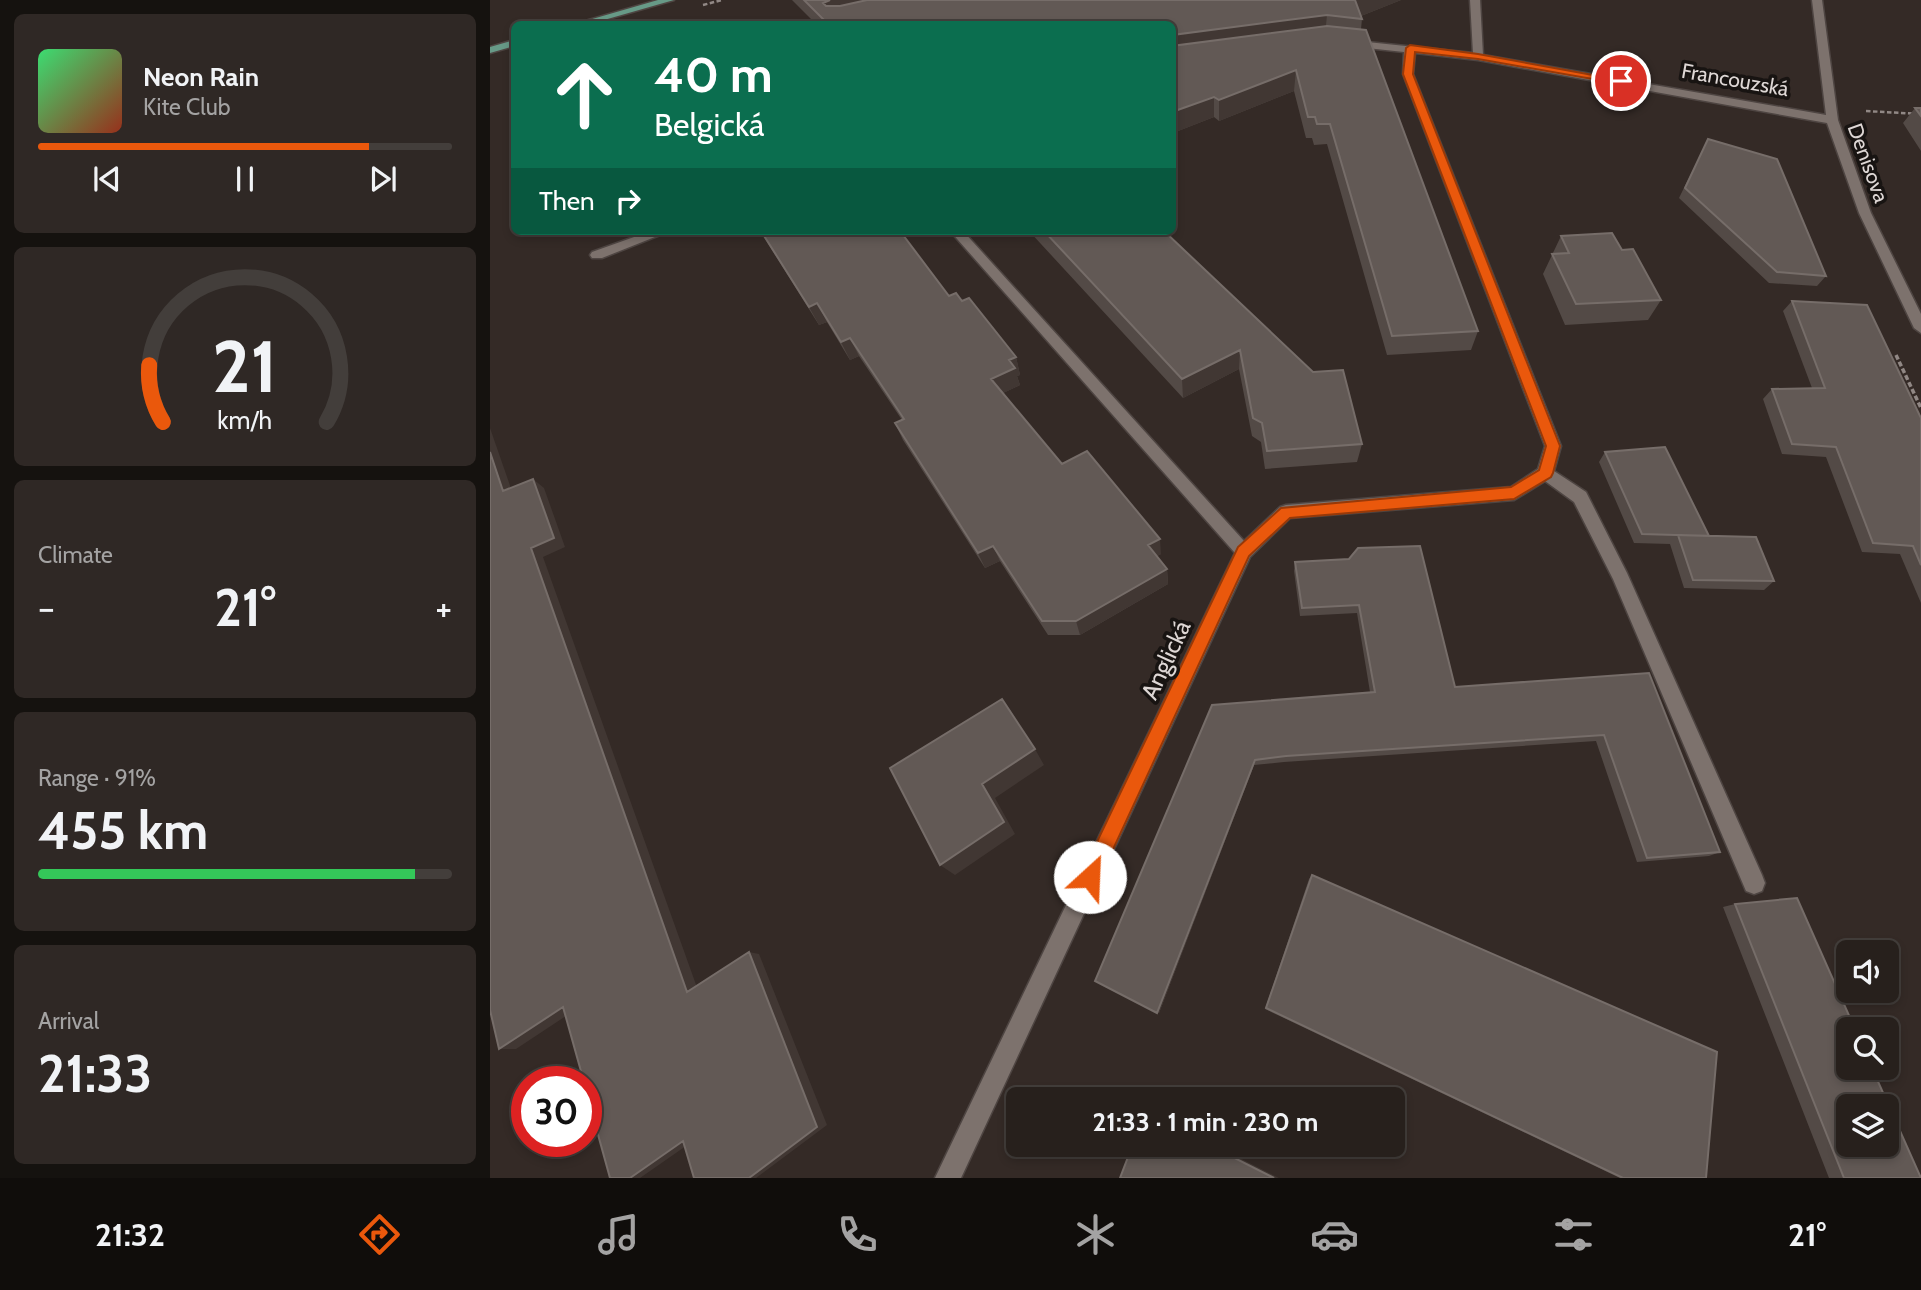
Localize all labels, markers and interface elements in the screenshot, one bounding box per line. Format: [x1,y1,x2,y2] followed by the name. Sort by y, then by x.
[654,45,773,104] text: 40 m
[539,49,630,140] icon: ahead
[1591,51,1651,111] pin
[1680,58,1791,101] street label: Francouzská
[143,61,259,93] text: Neon Rain
[1602,62,1640,100] icon: arrive
[143,93,230,121] text: Kite Club
[654,105,764,144] text: Belgická
[1843,120,1894,206] street label: Denisova
[88,160,126,198] icon: previous
[226,160,264,198] icon: pause
[364,160,402,198] icon: next
[609,182,647,220] icon: right
[539,185,595,217] text: Then
[212,323,278,411] text: 21
[218,405,272,435] text: km/h
[38,541,113,569] text: Climate
[214,576,276,639] text: 21°
[38,584,55,631] text: −
[435,584,452,631] text: +
[1135,615,1197,704] street label: Anglická
[38,764,156,792] text: Range · 91%
[38,799,208,862] text: 455 km
[1053,840,1127,914] position arrow
[1836,940,1899,1157] map controls
[1836,940,1899,1003] button: sound
[38,1007,99,1035] text: Arrival
[1836,1017,1899,1080] button: search
[38,1042,152,1105] text: 21:33
[511,1066,602,1157] speed limit sign: 30
[1836,1094,1899,1157] button: layers
[1093,1106,1318,1138] text: 21:33 · 1 min · 230 m
[355,1210,404,1259] icon: directions
[594,1210,643,1259] icon: music
[833,1210,882,1259] icon: phone
[1071,1210,1120,1259] icon: climate
[1310,1210,1359,1259] icon: car
[1549,1210,1598,1259] icon: filters
[95,1215,165,1254] text: 21:32
[1788,1215,1826,1254] text: 21°

